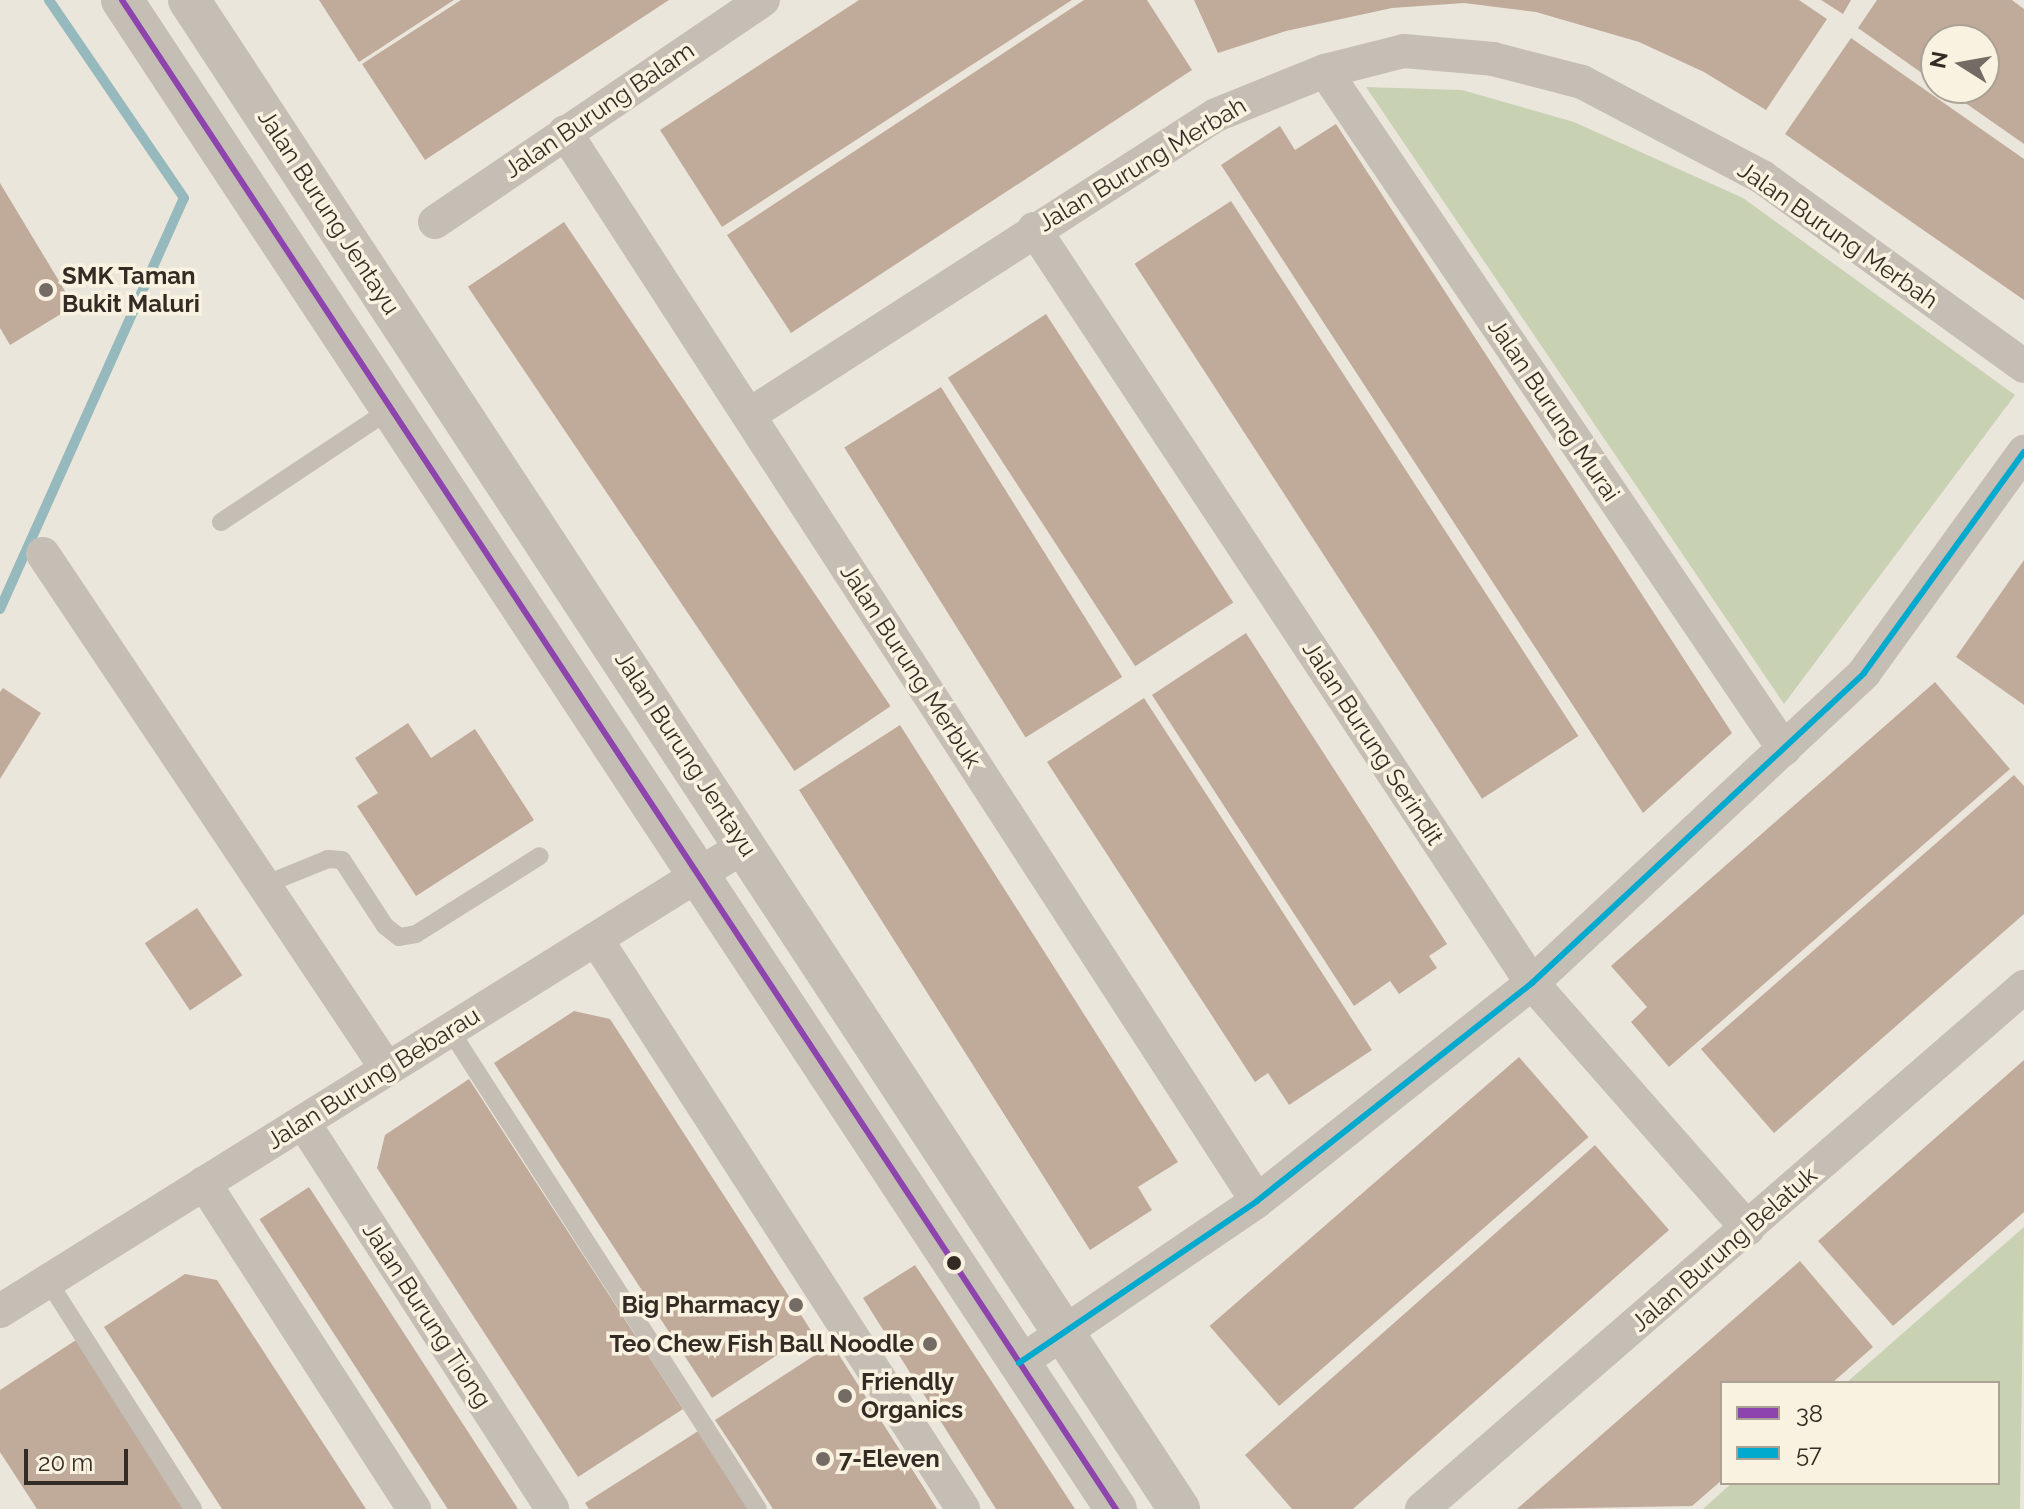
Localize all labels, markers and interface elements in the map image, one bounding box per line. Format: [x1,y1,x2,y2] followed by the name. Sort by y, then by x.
[1920,24,2000,104] north arrow
[499,36,699,184] street label: Jalan Burung Balam
[1924,49,1953,71] text: N
[1033,91,1251,237] street label: Jalan Burung Merbah
[252,104,406,320] street label: Jalan Burung Jentayu
[1733,155,1943,315] street label: Jalan Burung Merbah
[62,262,200,318] place label: SMK Taman Bukit Maluri
[37,281,55,299] marker: SMK Taman Bukit Maluri
[1482,313,1626,507] street label: Jalan Burung Murai
[834,559,988,773] street label: Jalan Burung Merbuk
[1297,636,1449,850] street label: Jalan Burung Serindit
[609,646,763,862] street label: Jalan Burung Jentayu
[261,1001,485,1155] street label: Jalan Burung Bebarau
[1625,1161,1823,1337] street label: Jalan Burung Belatuk
[356,1217,498,1413] street label: Jalan Burung Tiong
[946,1255,962,1271] unlabelled marker
[621,1291,780,1319] place label: Big Pharmacy
[787,1296,805,1314] marker: Big Pharmacy
[608,1330,914,1358] place label: Teo Chew Fish Ball Noodle
[921,1335,939,1353] marker: Teo Chew Fish Ball Noodle
[861,1368,963,1424] place label: Friendly Organics
[1720,1381,2000,1485] legend
[836,1387,854,1405] marker: Friendly Organics
[1796,1399,1823,1428] text: 38
[28,1433,132,1483] scale bar
[1796,1439,1822,1468] text: 57
[839,1445,940,1473] place label: 7-Eleven
[38,1448,93,1477] text: 20 m
[814,1450,832,1468] marker: 7-Eleven

